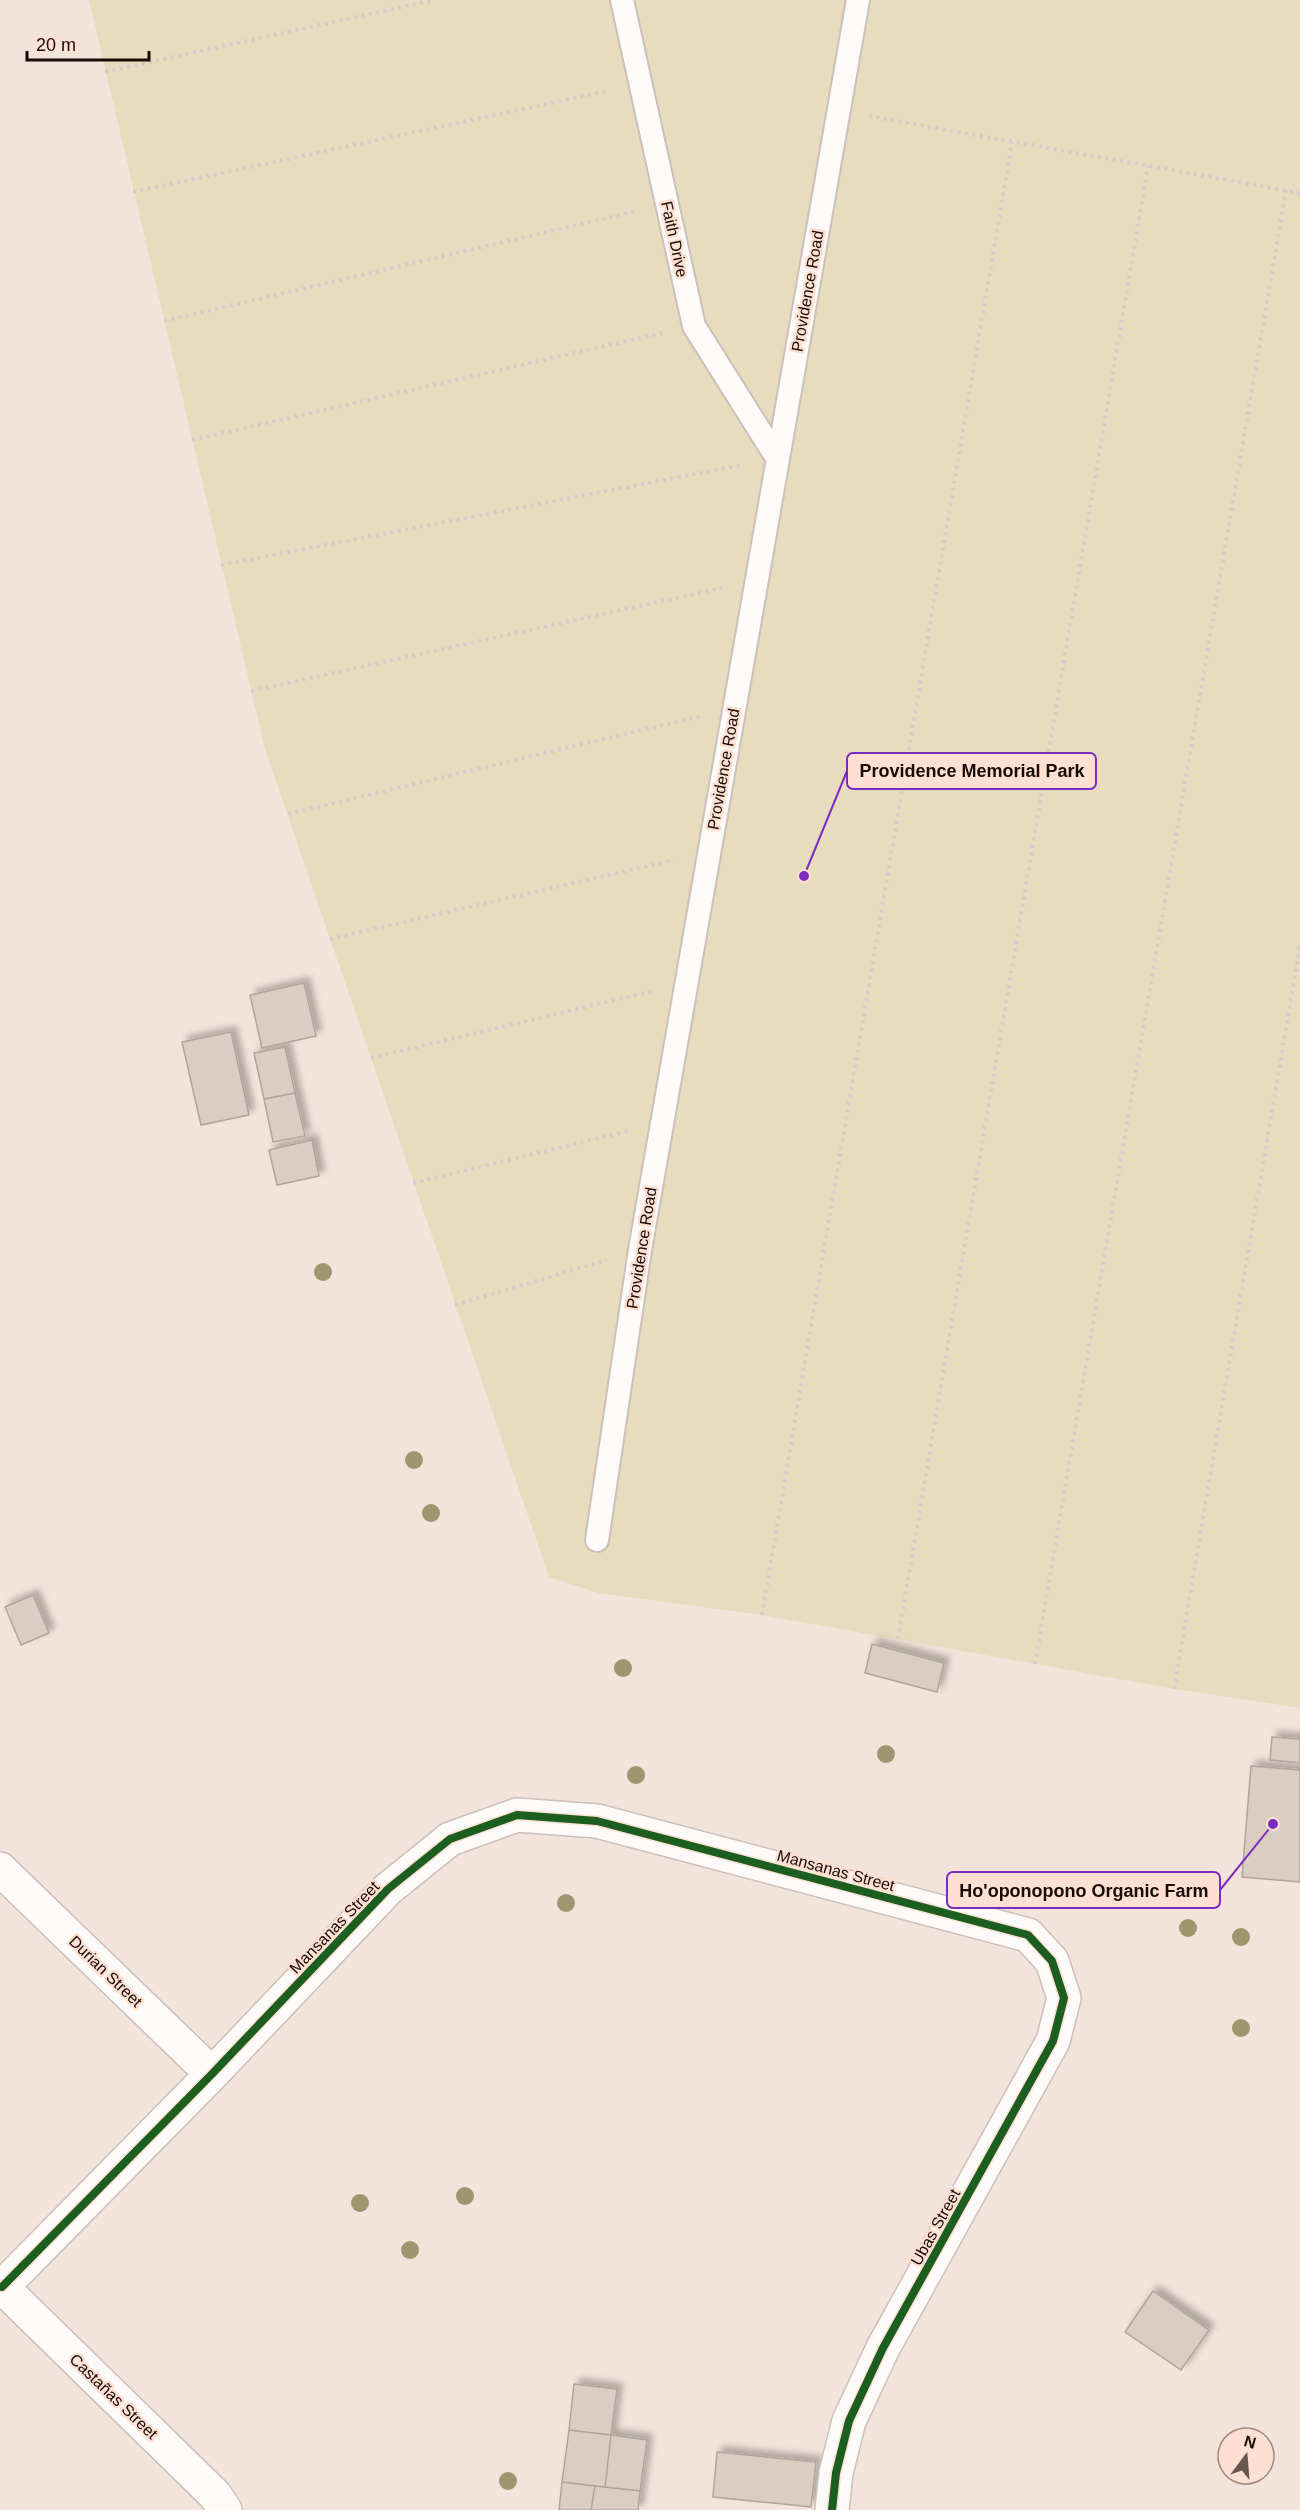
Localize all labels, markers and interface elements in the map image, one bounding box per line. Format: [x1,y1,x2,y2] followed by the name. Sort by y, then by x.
[27,24,148,62] scale bar
[36,35,76,55] text: 20 m
[658,200,691,279] street label: Faith Drive
[788,229,827,353] street label: Providence Road
[704,707,743,831] street label: Providence Road
[847,753,1096,789] callout: Providence Memorial Park
[859,761,1086,781] text: Providence Memorial Park
[623,1186,659,1310] street label: Providence Road
[775,1847,897,1894] street label: Mansanas Street
[947,1872,1220,1908] callout: Ho'oponopono Organic Farm
[286,1878,383,1977] street label: Mansanas Street
[959,1881,1209,1901] text: Ho'oponopono Organic Farm
[66,1933,146,2011] street label: Durian Street
[908,2186,964,2268] street label: Ubas Street
[66,2350,161,2443] street label: Castañas Street
[1216,2426,1276,2486] north arrow
[1242,2432,1258,2452] text: N

